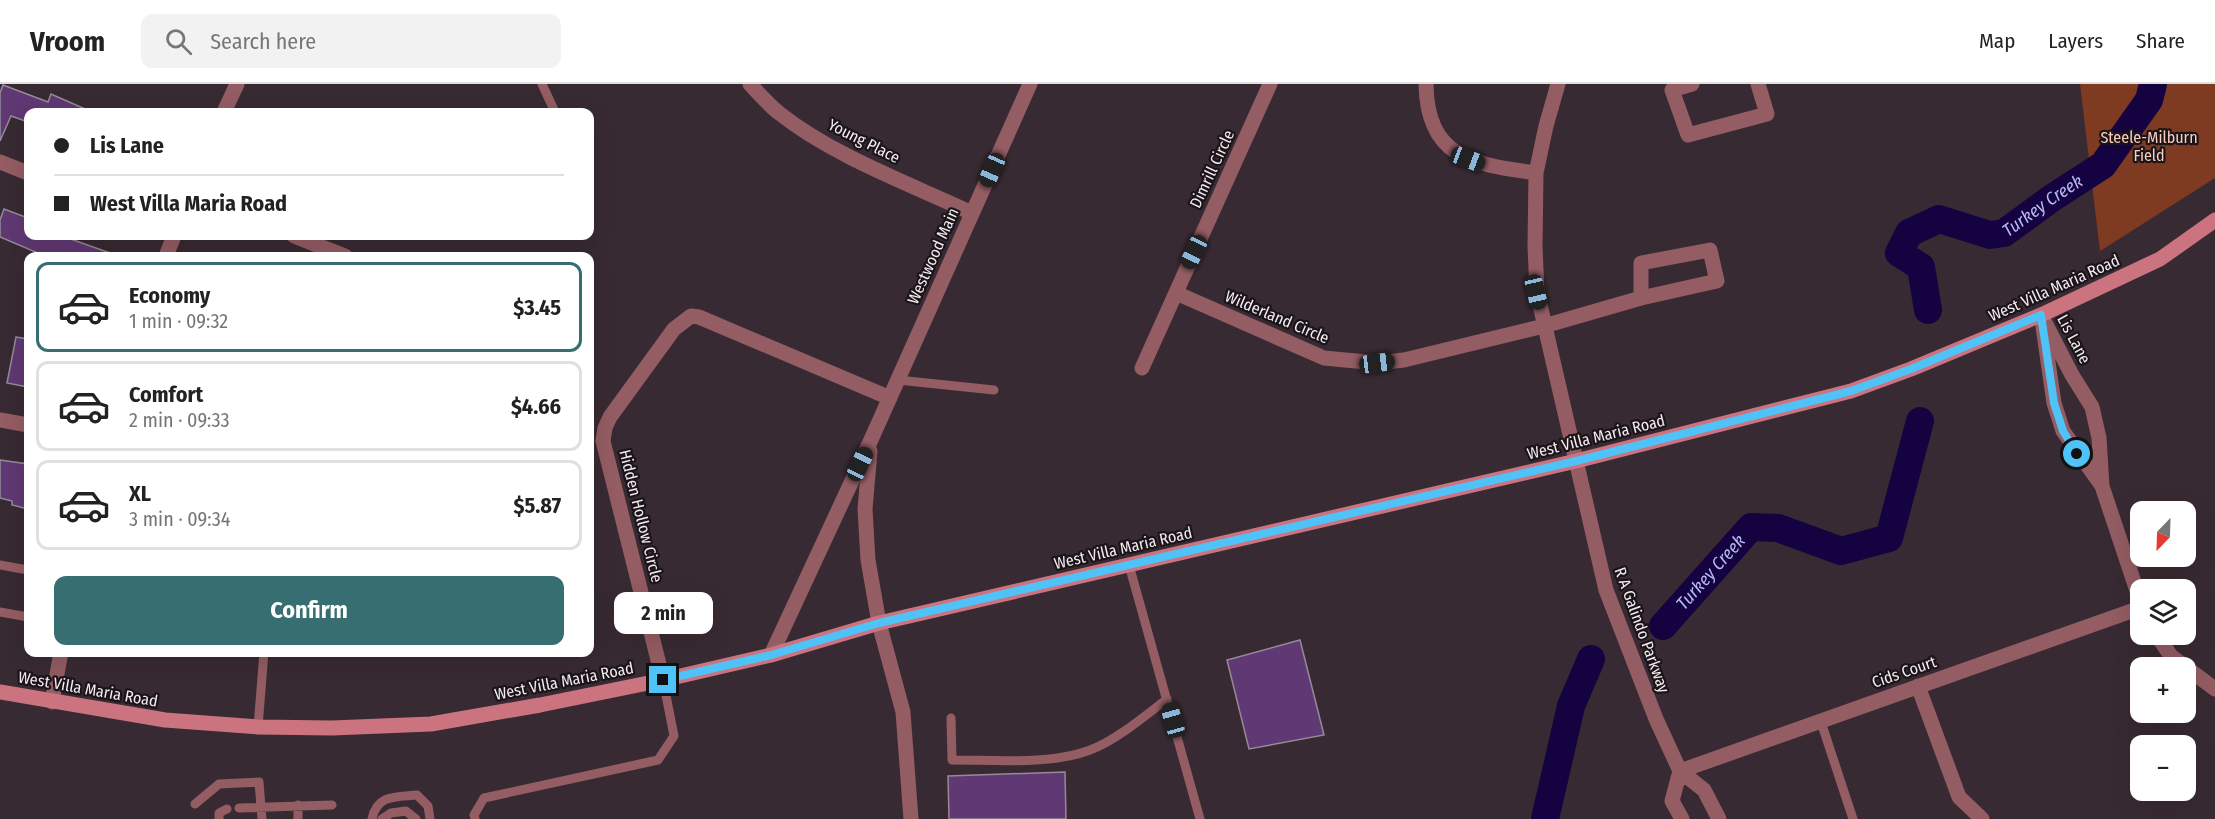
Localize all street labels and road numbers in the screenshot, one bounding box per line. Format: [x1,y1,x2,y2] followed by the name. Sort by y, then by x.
[825,115,903,167] street label: Young Place
[1186,127,1238,211] street label: Dimrill Circle
[903,205,963,307] street label: Westwood Main
[1986,251,2122,325] street label: West Villa Maria Road
[1222,287,1332,348] street label: Wilderland Circle
[2053,311,2095,367] street label: Lis Lane
[1525,411,1667,463] street label: West Villa Maria Road
[615,448,667,585] street label: Hidden Hollow Circle
[1052,523,1194,573] street label: West Villa Maria Road
[1610,565,1674,696] street label: R A Galindo Parkway
[1869,652,1939,692] street label: Cids Court
[493,658,635,704] street label: West Villa Maria Road
[17,667,159,711] street label: West Villa Maria Road

